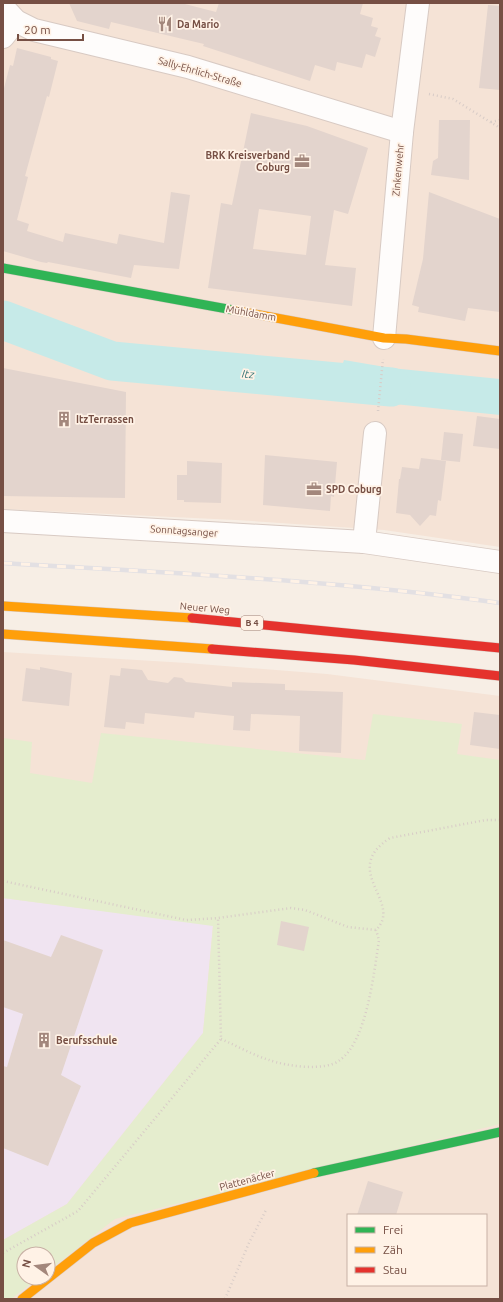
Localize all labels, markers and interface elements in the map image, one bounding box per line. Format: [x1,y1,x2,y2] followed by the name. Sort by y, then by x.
[156,15,174,33] restaurant icon: Da Mario
[18,16,83,42] scale bar
[177,19,219,30] place label: Da Mario
[24,23,51,36] text: 20 m
[157,55,243,89] street label: Sally-Ehrlich-Straße
[390,143,406,197] street label: Zinkenwehr
[205,150,290,173] place label: BRK Kreisverband Coburg
[293,152,311,170] office icon: BRK Kreisverband Coburg
[225,303,277,323] street label: Mühldamm
[241,367,256,381] water label: Itz
[55,410,73,428] building icon: ItzTerrassen
[76,414,134,425] place label: ItzTerrassen
[305,480,323,498] office icon: SPD Coburg
[326,484,382,495] place label: SPD Coburg
[150,523,218,539] street label: Sonntagsanger
[179,600,231,616] street label: Neuer Weg
[241,616,263,630] road number: B 4
[35,1031,53,1049] building icon: Berufsschule
[56,1035,118,1046] place label: Berufsschule
[218,1167,276,1193] street label: Plattenäcker
[347,1214,487,1286] legend
[383,1223,403,1236] text: Frei
[383,1243,403,1256] text: Zäh
[16,1246,56,1286] north arrow
[19,1258,33,1269] text: N
[383,1263,407,1276] text: Stau

